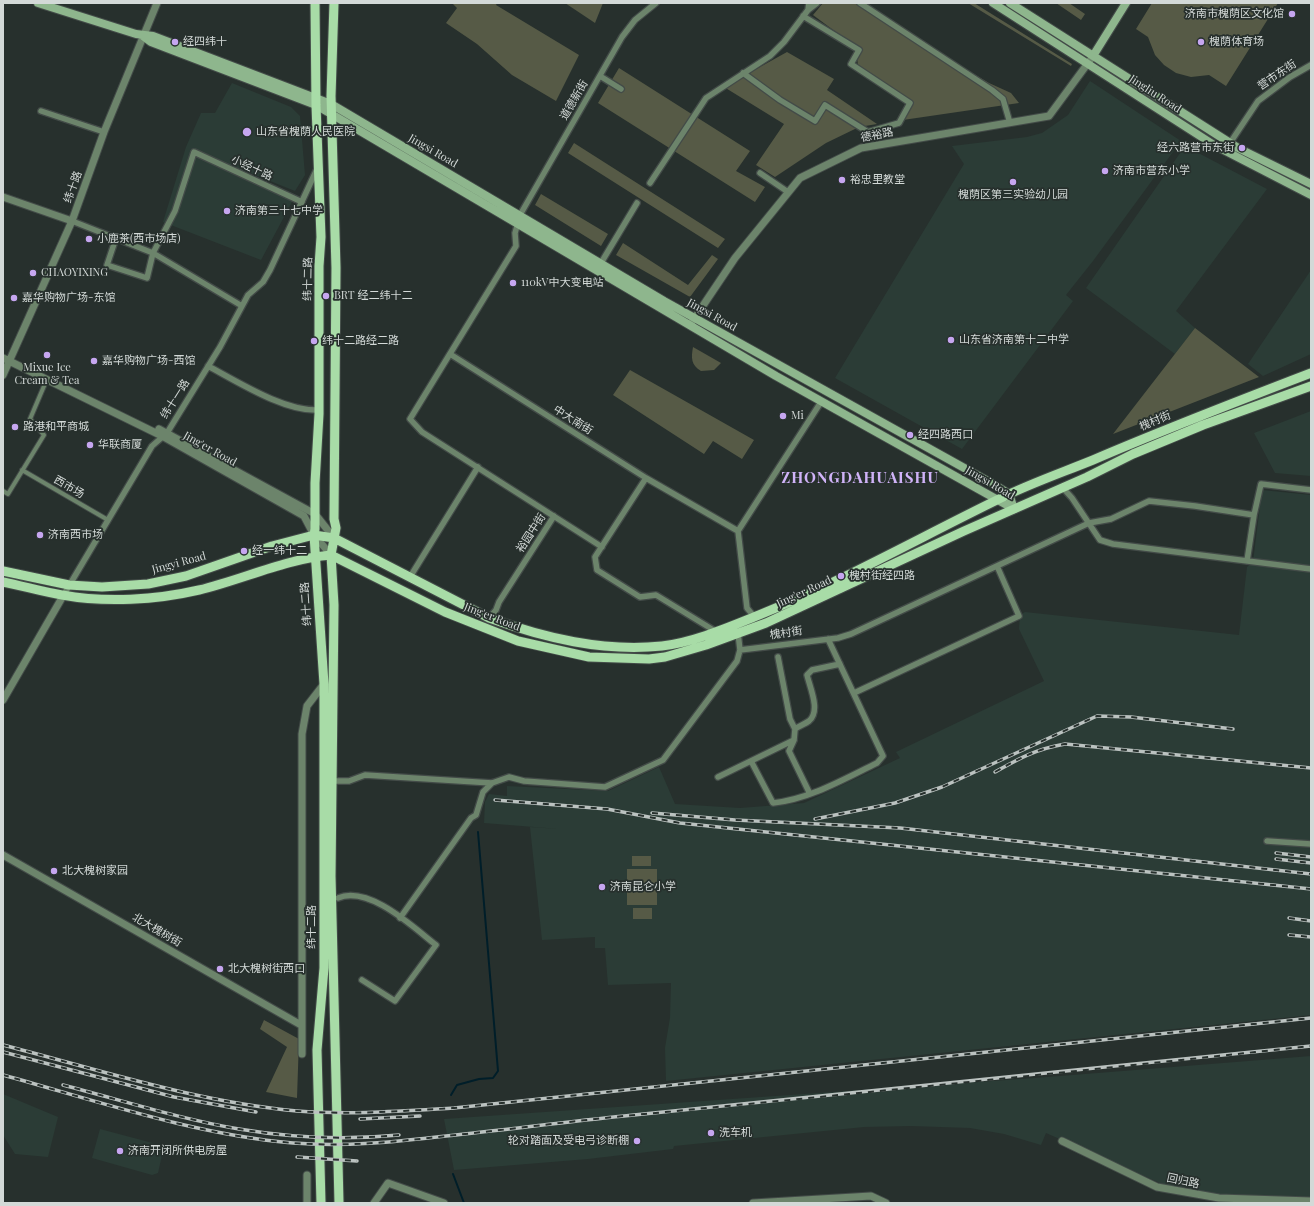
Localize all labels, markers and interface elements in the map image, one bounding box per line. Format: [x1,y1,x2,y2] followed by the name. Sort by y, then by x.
[1185,7,1284,21] place label: 济南市槐荫区文化馆
[1287,9,1297,19] marker: 济南市槐荫区文化馆
[183,35,227,49] place label: 经四纬十
[1209,35,1264,49] place label: 槐荫体育场
[170,37,180,47] marker: 经四纬十
[1196,37,1206,47] marker: 槐荫体育场
[1255,57,1299,93] street label: 营市东街
[1126,72,1184,116] street label: Jingliu Road
[557,78,591,122] street label: 道德新街
[256,125,355,139] place label: 山东省槐荫人民医院
[860,125,894,145] street label: 德裕路
[241,126,253,138] marker: 山东省槐荫人民医院
[406,132,460,170] street label: Jingsi Road
[1157,141,1234,155] place label: 经六路营市东街
[1237,143,1247,153] marker: 经六路营市东街
[229,153,275,183] street label: 小经十路
[1113,164,1190,178] place label: 济南市营东小学
[1100,166,1110,176] marker: 济南市营东小学
[61,169,85,205] street label: 纬十路
[850,173,905,187] place label: 裕忠里教堂
[837,175,847,185] marker: 裕忠里教堂
[1008,177,1018,187] marker: 槐荫区第三实验幼儿园
[958,188,1068,202] place label: 槐荫区第三实验幼儿园
[235,204,323,218] place label: 济南第三十七中学
[222,206,232,216] marker: 济南第三十七中学
[97,232,180,246] place label: 小鹿茶(西市场店)
[84,234,94,244] marker: 小鹿茶(西市场店)
[301,257,315,301] street label: 纬十二路
[41,266,108,280] place label: CHAOYIXING
[28,268,38,278] marker: CHAOYIXING
[521,276,603,290] place label: 110kV中大变电站
[508,278,518,288] marker: 110kV中大变电站
[334,289,412,303] place label: BRT 经二纬十二
[22,291,115,305] place label: 嘉华购物广场-东馆
[321,291,331,301] marker: BRT 经二纬十二
[9,293,19,303] marker: 嘉华购物广场-东馆
[685,296,739,334] street label: Jingsi Road
[959,333,1069,347] place label: 山东省济南第十二中学
[322,334,399,348] place label: 纬十二路经二路
[946,335,956,345] marker: 山东省济南第十二中学
[309,336,319,346] marker: 纬十二路经二路
[42,350,52,360] marker: Mixue Ice Cream & Tea
[102,354,195,368] place label: 嘉华购物广场-西馆
[89,356,99,366] marker: 嘉华购物广场-西馆
[14,361,80,387] place label: Mixue Ice Cream & Tea
[158,377,192,421] street label: 纬十一路
[551,403,595,437] street label: 中大南街
[1137,408,1173,434] street label: 槐村街
[791,409,804,423] place label: Mi
[778,411,788,421] marker: Mi
[23,420,89,434] place label: 路港和平商城
[10,422,20,432] marker: 路港和平商城
[918,428,973,442] place label: 经四路西口
[181,429,239,469] street label: Jing'er Road
[905,430,915,440] marker: 经四路西口
[98,438,142,452] place label: 华联商厦
[85,440,95,450] marker: 华联商厦
[963,464,1017,502] street label: Jingsi Road
[781,469,939,487] district label: ZHONGDAHUAISHU
[51,473,87,501] street label: 西市场
[513,511,549,555] street label: 裕园中街
[48,528,103,542] place label: 济南西市场
[35,530,45,540] marker: 济南西市场
[252,544,307,558] place label: 经一纬十二
[239,546,249,556] marker: 经一纬十二
[151,549,207,577] street label: Jingyi Road
[849,569,915,583] place label: 槐村街经四路
[836,571,846,581] marker: 槐村街经四路
[774,574,834,610] street label: Jing'er Road
[298,582,314,626] street label: 纬十二路
[462,600,522,634] street label: Jing'er Road
[769,624,803,642] street label: 槐村街
[62,864,128,878] place label: 北大槐树家园
[49,866,59,876] marker: 北大槐树家园
[610,880,676,894] place label: 济南昆仑小学
[597,882,607,892] marker: 济南昆仑小学
[305,905,319,949] street label: 纬十二路
[130,911,184,949] street label: 北大槐树街
[228,962,305,976] place label: 北大槐树街西口
[215,964,225,974] marker: 北大槐树街西口
[719,1126,752,1140] place label: 洗车机
[706,1128,716,1138] marker: 洗车机
[508,1134,629,1148] place label: 轮对踏面及受电弓诊断棚
[632,1136,642,1146] marker: 轮对踏面及受电弓诊断棚
[128,1144,227,1158] place label: 济南开闭所供电房屋
[115,1146,125,1156] marker: 济南开闭所供电房屋
[1165,1171,1201,1191] street label: 回归路

